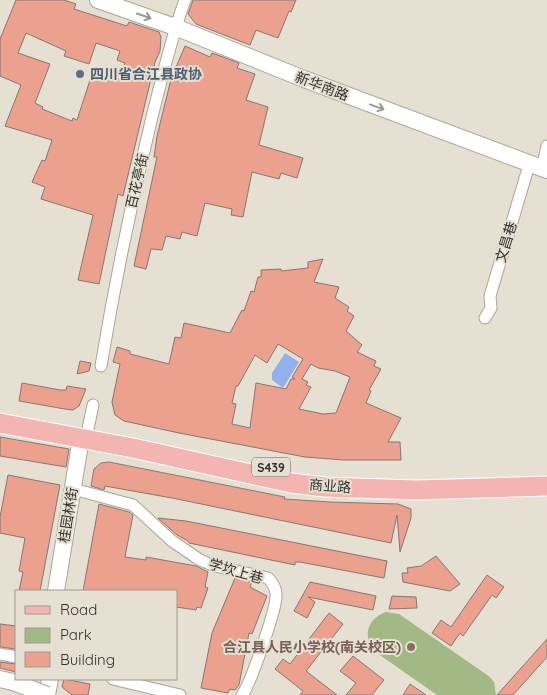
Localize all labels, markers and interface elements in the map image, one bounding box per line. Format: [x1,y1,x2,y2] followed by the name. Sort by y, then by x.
[136,12,152,21] one-way arrow
[90,65,202,83] place label: 四川省合江县政协
[74,68,86,80] marker: 四川省合江县政协
[293,68,351,104] street label: 新华南路
[369,103,384,112] one-way arrow
[122,152,152,210] street label: 百花亭街
[491,219,521,265] street label: 文昌巷
[252,458,290,477] road number: S439
[308,476,352,496] street label: 商业路
[55,486,81,544] street label: 桂园林街
[207,555,265,587] street label: 学坎上巷
[15,590,178,680] legend
[60,600,97,619] text: Road
[60,625,92,644] text: Park
[223,638,401,656] place label: 合江县人民小学校(南关校区)
[405,641,417,653] marker: 合江县人民小学校(南关校区)
[60,650,115,669] text: Building

